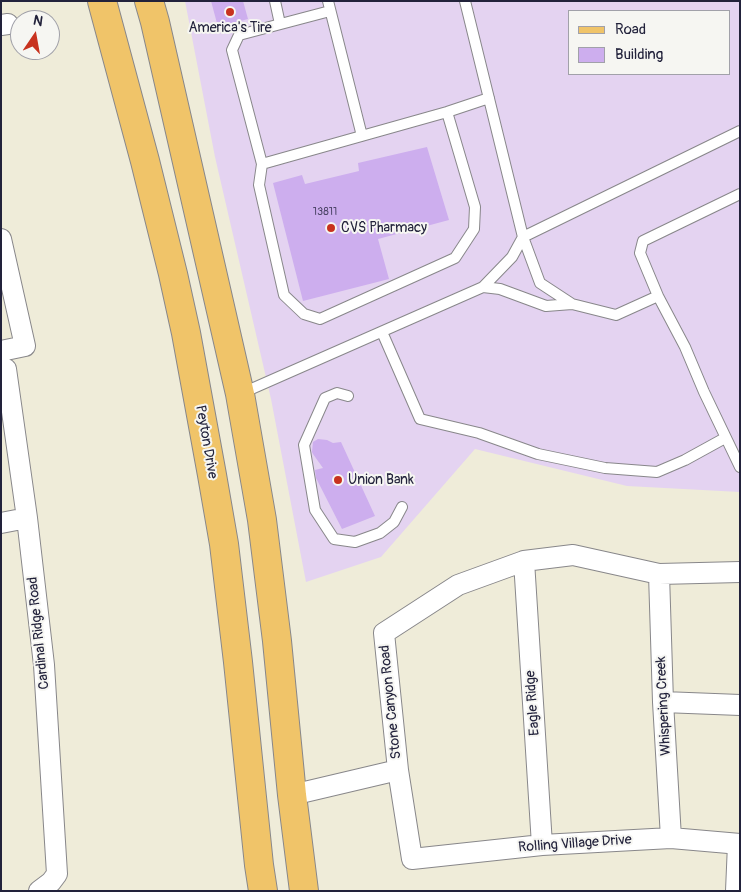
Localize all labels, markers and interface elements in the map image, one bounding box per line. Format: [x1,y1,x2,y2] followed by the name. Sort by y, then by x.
[224,6,236,18] marker: America's Tire
[10,10,60,60] north arrow
[568,10,731,75] legend
[32,12,44,30] text: N
[188,20,272,36] place label: America's Tire
[615,20,646,39] text: Road
[615,45,663,64] text: Building
[313,205,337,219] house number: 13811
[341,220,427,236] place label: CVS Pharmacy
[325,222,337,234] marker: CVS Pharmacy
[191,404,221,480] street label: Peyton Drive
[348,472,414,488] place label: Union Bank
[332,474,344,486] marker: Union Bank
[25,576,53,690] street label: Cardinal Ridge Road
[377,644,405,760] street label: Stone Canyon Road
[653,656,675,756] street label: Whispering Creek
[522,670,544,736] street label: Eagle Ridge
[518,832,632,856] street label: Rolling Village Drive

